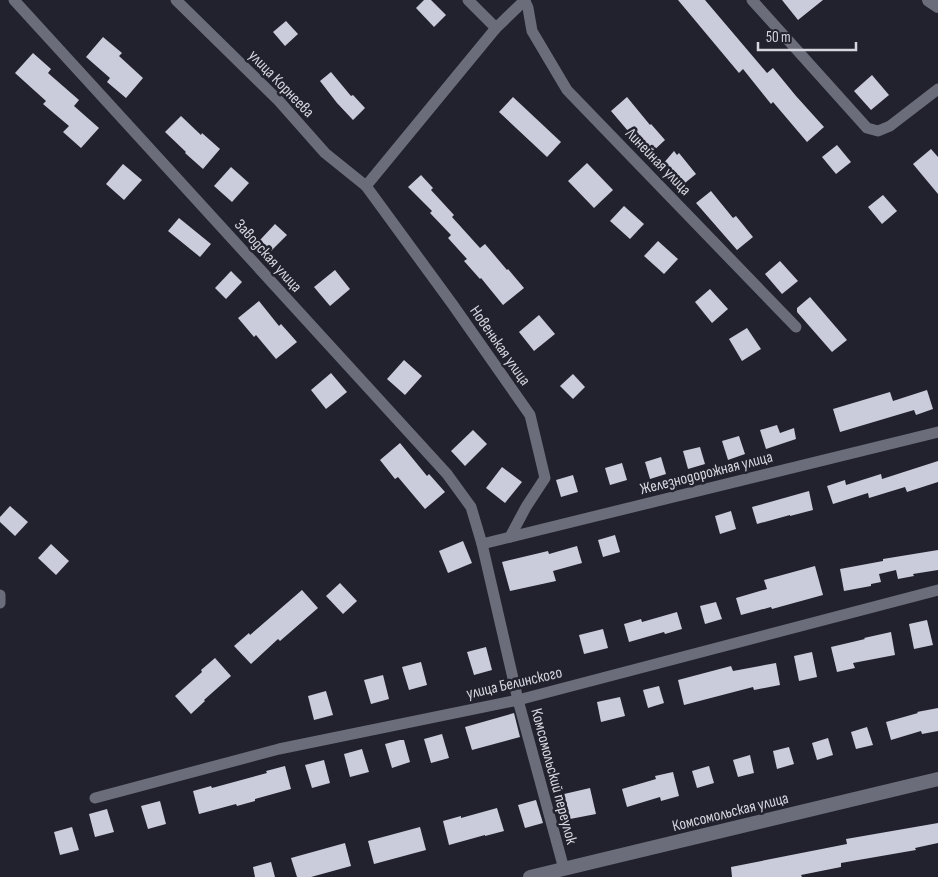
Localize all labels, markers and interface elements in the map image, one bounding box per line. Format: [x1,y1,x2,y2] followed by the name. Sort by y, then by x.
[758,20,856,52] scale bar
[766,28,791,47] text: 50 m
[244,46,318,122] street label: улица Корнеева
[620,124,695,200] street label: Линейная улица
[230,216,306,296] street label: Заводская улица
[465,302,534,389] street label: Новенькая улица
[638,448,775,499] street label: Железнодорожная улица
[465,663,564,704] street label: улица Белинского
[526,706,581,847] street label: Комсомольский переулок
[670,789,790,836] street label: Комсомольская улица

